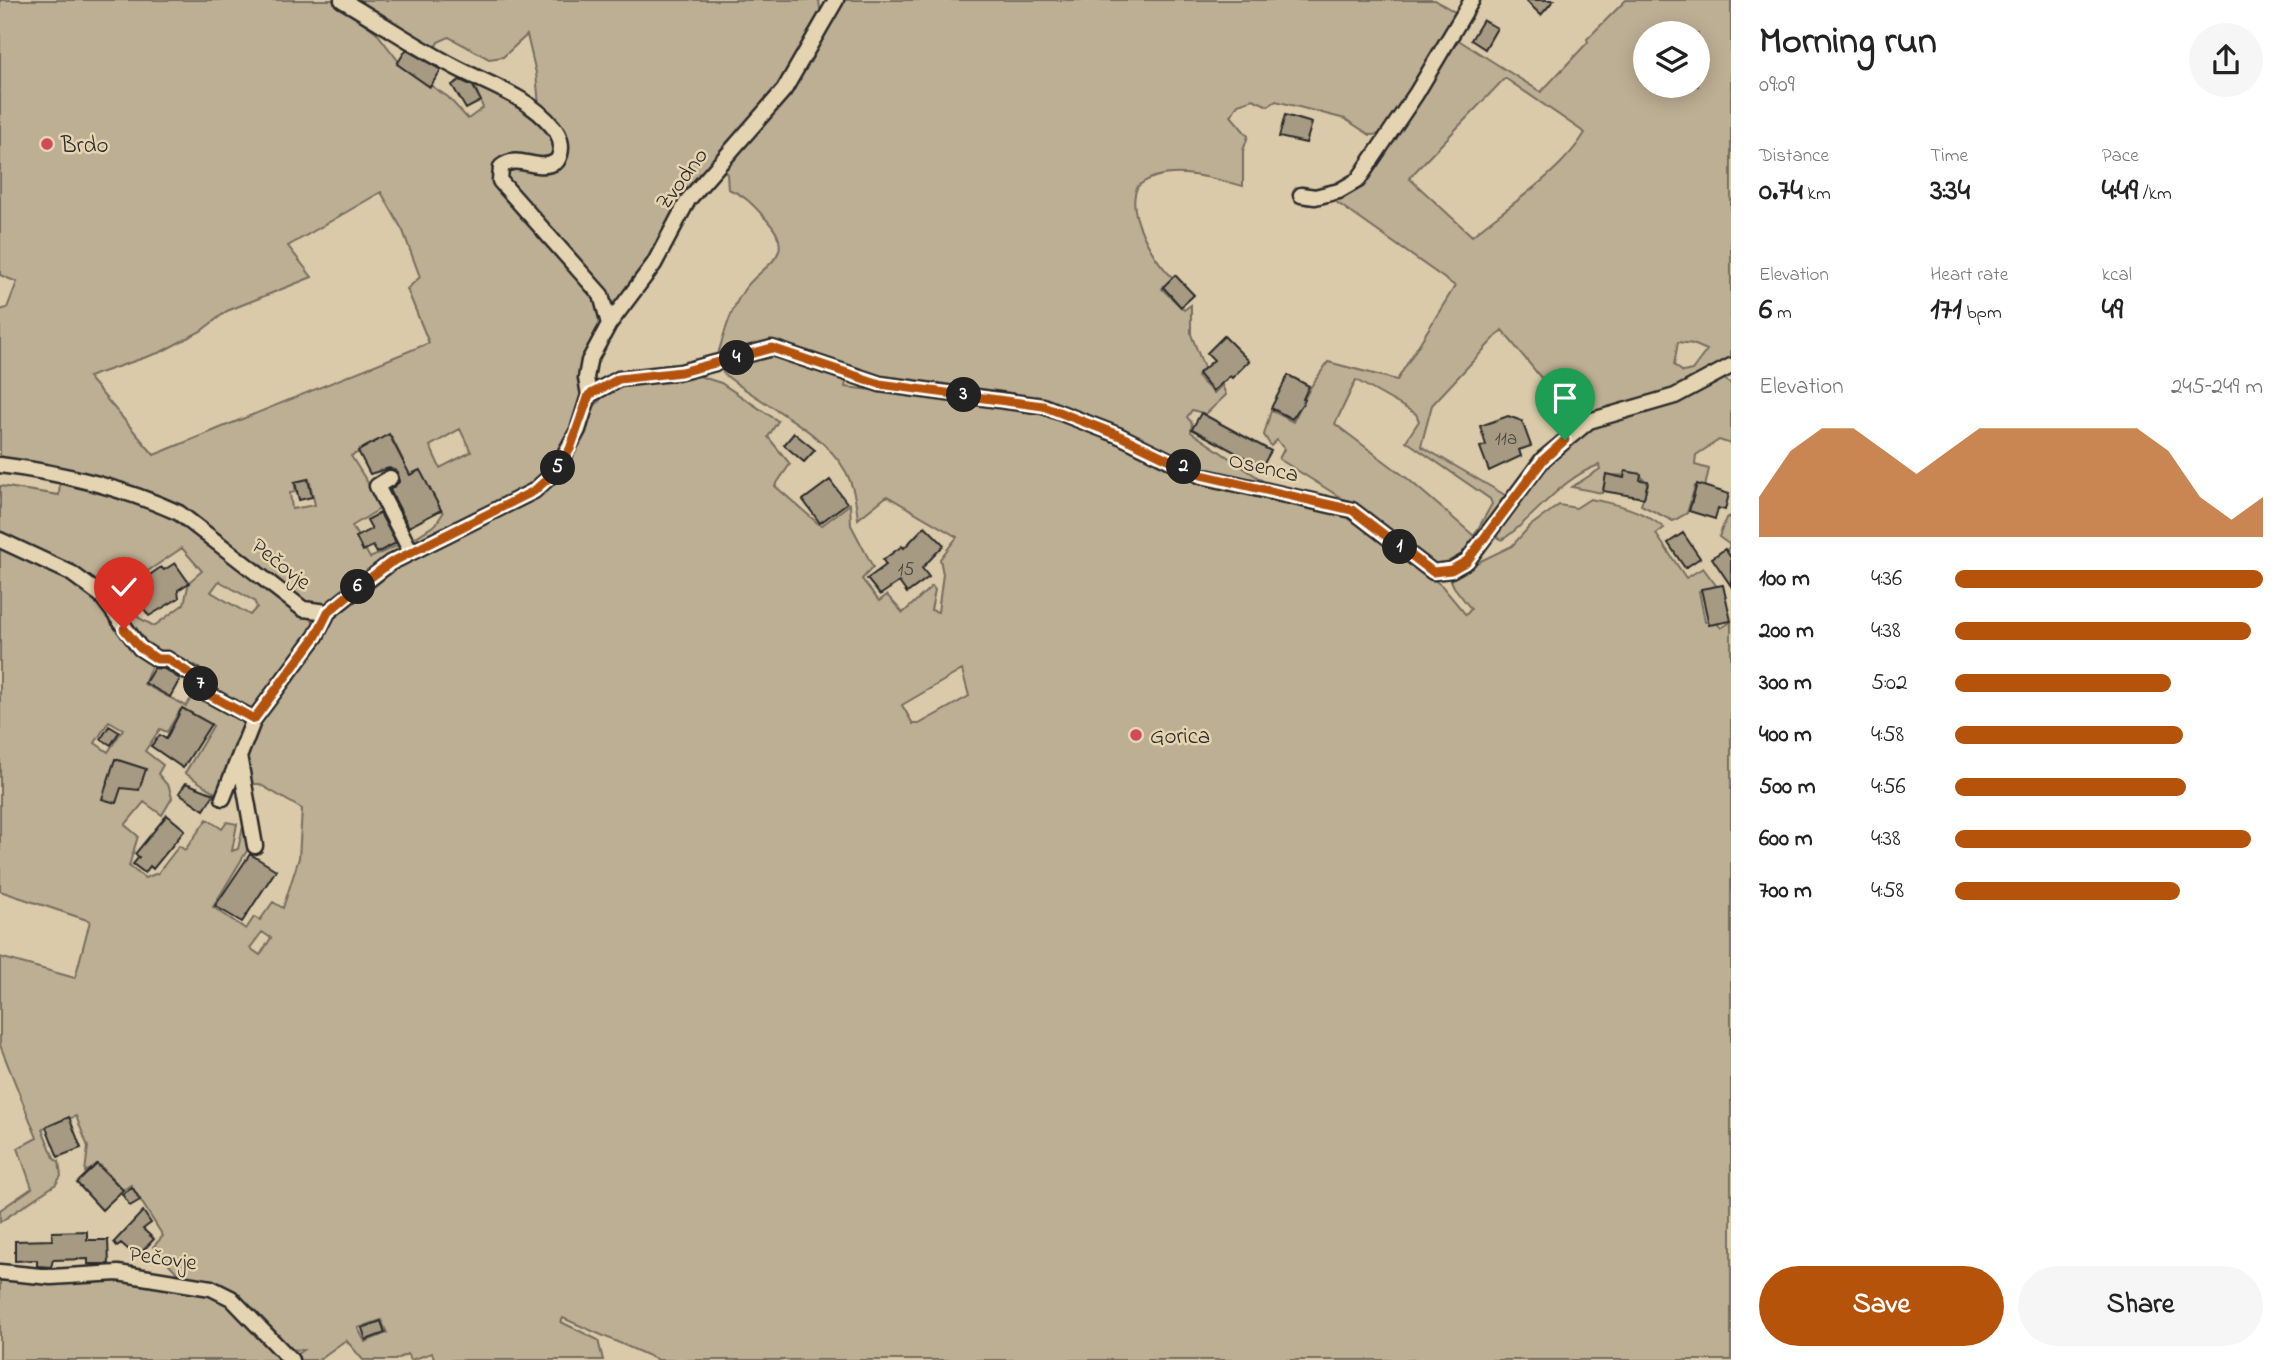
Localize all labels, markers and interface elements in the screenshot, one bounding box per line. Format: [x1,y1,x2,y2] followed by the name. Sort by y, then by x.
[1759,15,1937,71] text: Morning run
[1633,21,1710,98] map controls
[1633,21,1710,98] button: layers
[2189,23,2263,97] button: share
[1759,69,1795,102] text: 09:09
[60,130,109,163] place label: Brdo
[39,136,55,152] marker: Brdo
[649,142,717,217] street label: Zvodno
[1759,143,1829,170] text: Distance
[1930,143,1968,170] text: Time
[2102,143,2139,170] text: Pace
[1759,170,1803,214] text: 0.74
[1930,170,1970,214] text: 3:34
[2102,170,2138,214] text: 4:49
[1803,181,1831,208] text: km
[2138,181,2172,208] text: /km
[1759,262,1829,289] text: Elevation
[1930,262,2008,289] text: Heart rate
[2102,262,2132,289] text: kcal
[1759,289,1772,333] text: 6
[1930,289,1962,333] text: 171
[2102,289,2123,333] text: 49
[1772,300,1792,327] text: m
[1962,300,2002,327] text: bpm
[720,340,754,376] pin: 4
[733,344,740,371] text: 4
[1535,368,1595,440] pin
[1759,371,1844,404] text: Elevation
[2171,371,2263,404] text: 245–249 m
[946,378,982,412] pin: 3
[1546,379,1584,417] icon: arrive
[960,381,967,408] text: 3
[1495,426,1517,453] house number: 11a
[1225,444,1302,493] street label: Osenca
[1166,449,1202,484] pin: 2
[540,450,576,486] pin: 5
[1179,453,1188,480] text: 2
[552,454,563,481] text: 5
[1382,530,1418,564] pin: 1
[243,531,318,599] street label: Pečovje
[1396,533,1403,560] text: 1
[94,557,154,629] pin
[898,557,915,584] house number: 15
[1759,563,1810,596] text: 100 m
[1871,563,1902,596] text: 4:36
[105,568,143,606] icon: check
[340,570,376,604] pin: 6
[353,573,362,600] text: 6
[1759,615,1814,648] text: 200 m
[1871,615,1901,648] text: 4:38
[184,666,218,702] pin: 7
[1759,667,1812,700] text: 300 m
[1871,667,1907,700] text: 5:02
[197,670,204,697] text: 7
[1759,719,1812,752] text: 400 m
[1871,719,1904,752] text: 4:58
[1150,721,1210,754] place label: Gorica
[1128,727,1144,743] marker: Gorica
[1759,771,1816,804] text: 500 m
[1871,771,1906,804] text: 4:56
[1759,823,1813,856] text: 600 m
[1871,823,1901,856] text: 4:38
[1759,875,1812,908] text: 700 m
[1871,875,1904,908] text: 4:58
[127,1238,199,1281] street label: Pečovje
[1759,1266,2004,1346] button: Save
[2018,1266,2263,1346] button: Share

